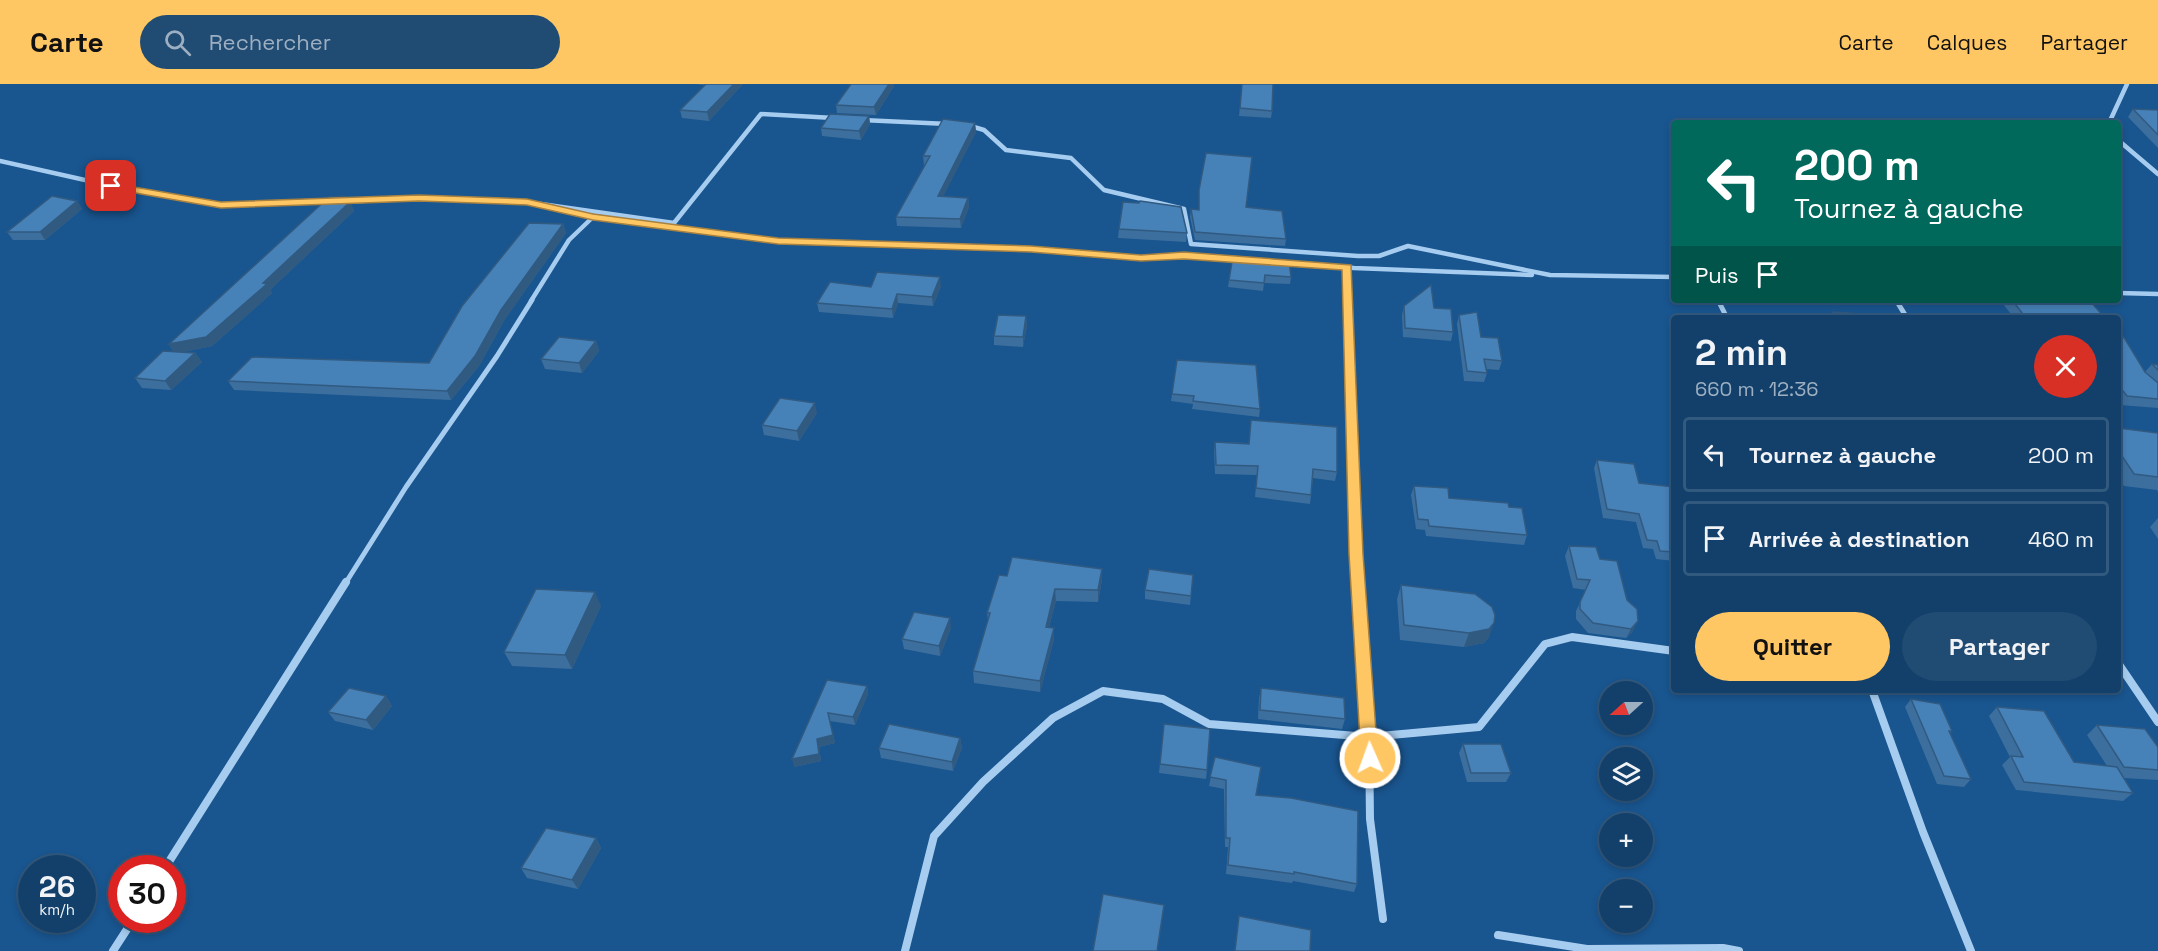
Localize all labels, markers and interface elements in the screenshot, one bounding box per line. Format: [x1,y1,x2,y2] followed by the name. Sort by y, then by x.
[140,15,560,69] search box
[30,24,104,60] text: Carte
[161,26,194,59] icon: search
[209,28,331,56] text: Rechercher
[1839,29,1894,56] text: Carte
[1927,29,2007,56] text: Calques
[2040,29,2128,56] text: Partager
[1794,139,1920,192] text: 200 m
[1695,144,1773,222] icon: left
[85,160,136,211] pin
[94,169,127,202] icon: arrive
[1794,191,2024,226] text: Tournez à gauche
[1751,258,1784,291] icon: arrive
[1695,261,1739,289] text: Puis
[1695,330,1788,376] text: 2 min
[2034,335,2097,398] button: close
[1695,376,1818,402] text: 660 m · 12:36
[1698,438,1731,471] icon: left
[1749,441,1936,469] text: Tournez à gauche
[2028,441,2094,469] text: 200 m
[1698,522,1731,555] icon: arrive
[1749,525,1970,553] text: Arrivée à destination
[2028,525,2094,553] text: 460 m
[1695,612,1890,681] button: Quitter
[1902,612,2097,681] button: Partager
[1599,681,1653,735] north arrow
[1599,681,1653,933] map controls
[1338,726,1402,790] position arrow
[1599,747,1653,801] button: layers
[1599,813,1653,867] button: +
[108,855,186,933] speed limit sign: 30
[39,867,75,906] text: 26
[1599,879,1653,933] button: −
[39,900,75,919] text: km/h

